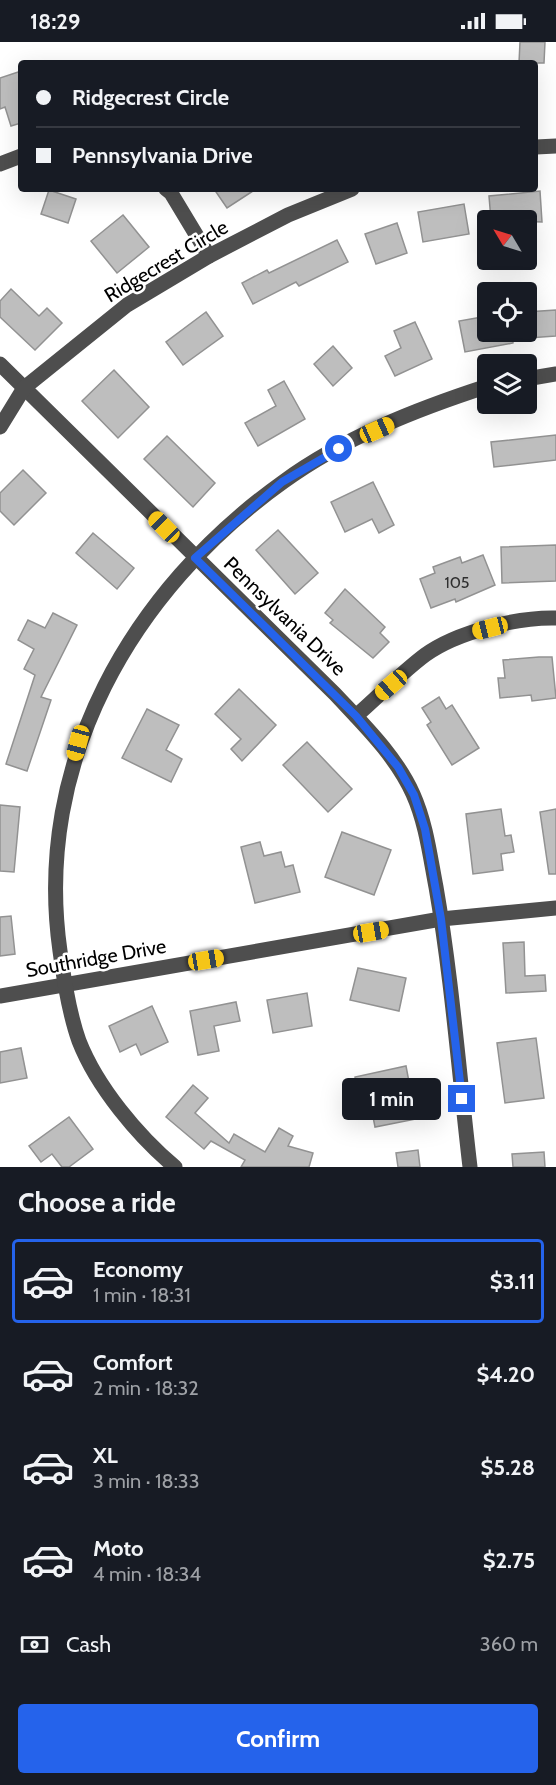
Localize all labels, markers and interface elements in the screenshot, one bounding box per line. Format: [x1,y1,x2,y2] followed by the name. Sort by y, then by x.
[30,8,80,35] text: 18:29
[72,84,229,111] text: Ridgecrest Circle
[72,142,253,169] text: Pennsylvania Drive
[477,210,537,270] north arrow
[477,210,537,414] map controls
[100,215,232,307] street label: Ridgecrest Circle
[477,282,537,342] button: locate
[477,354,537,414] button: layers
[357,414,397,446] car
[325,435,352,462] route start
[145,508,183,546] car
[219,552,351,680] street label: Pennsylvania Drive
[444,573,470,592] house number: 105
[470,615,510,641] car
[372,666,410,704] car
[65,723,91,763] car
[352,920,390,944] car
[24,934,168,982] street label: Southridge Drive
[187,948,225,972] car
[342,1078,441,1120] callout: 1 min
[448,1085,475,1112] route end
[369,1087,414,1111] text: 1 min
[18,1186,176,1219] text: Choose a ride
[21,1254,75,1308] icon: car
[93,1256,183,1283] text: Economy
[490,1268,535,1295] text: $3.11
[93,1283,191,1307] text: 1 min · 18:31
[21,1347,75,1401] icon: car
[93,1349,172,1376] text: Comfort
[477,1361,535,1388] text: $4.20
[93,1376,199,1400] text: 2 min · 18:32
[21,1440,75,1494] icon: car
[93,1442,118,1469] text: XL
[481,1454,535,1481] text: $5.28
[93,1469,199,1493] text: 3 min · 18:33
[21,1533,75,1587] icon: car
[93,1535,144,1562] text: Moto
[483,1547,535,1574] text: $2.75
[93,1562,201,1586] text: 4 min · 18:34
[18,1628,51,1661] icon: cash
[66,1631,111,1658] text: Cash
[480,1632,538,1656] text: 360 m
[18,1704,538,1773] button: Confirm

